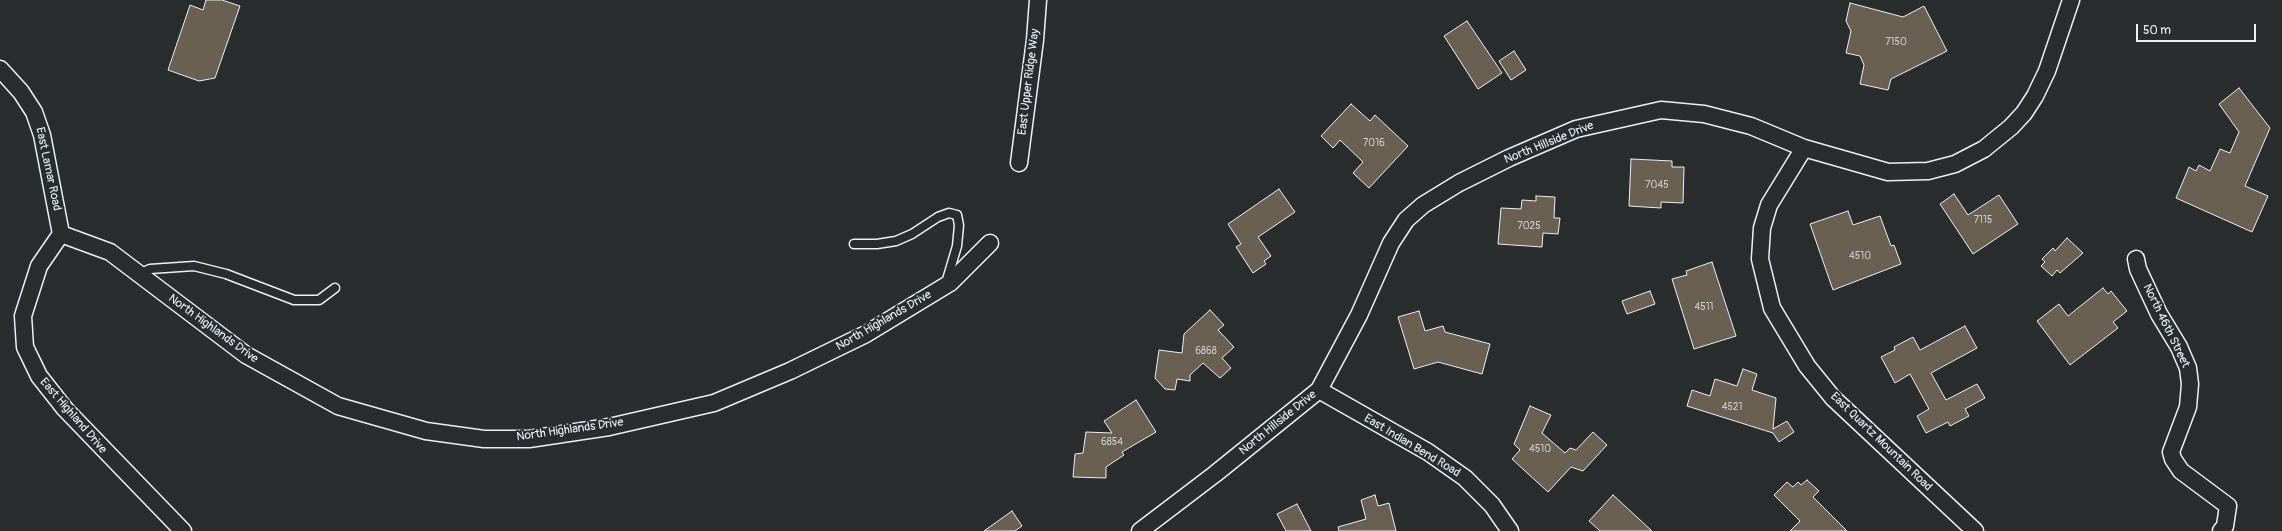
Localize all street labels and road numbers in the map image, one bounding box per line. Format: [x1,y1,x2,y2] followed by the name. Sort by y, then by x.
[1015,28,1043,136] street label: East Upper Ridge Way
[1502,119,1596,167] street label: North Hillside Drive
[32,126,64,212] street label: East Lamar Road
[2139,282,2193,370] street label: North 46th Street
[834,288,934,354] street label: North Highlands Drive
[165,292,261,366] street label: North Highlands Drive
[36,375,110,457] street label: East Highland Drive
[1237,388,1319,458] street label: North Hillside Drive
[1827,390,1935,494] street label: East Quartz Mountain Road
[1361,411,1463,481] street label: East Indian Bend Road
[516,415,624,445] street label: North Highlands Drive

